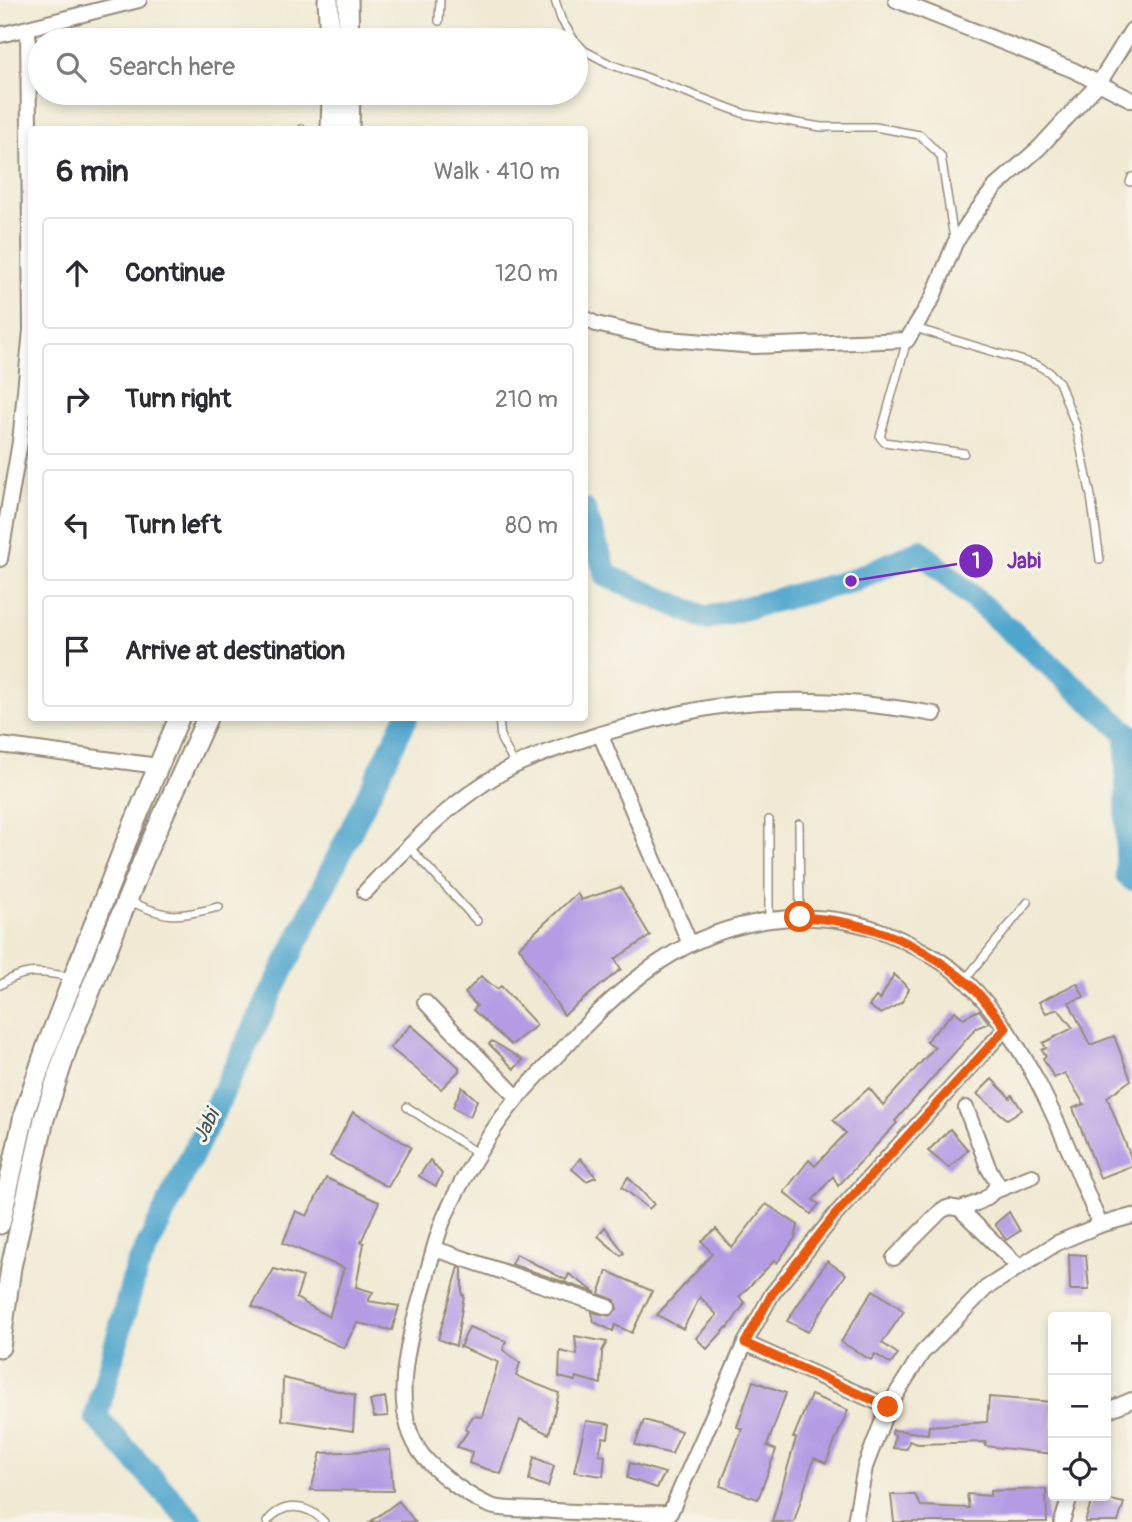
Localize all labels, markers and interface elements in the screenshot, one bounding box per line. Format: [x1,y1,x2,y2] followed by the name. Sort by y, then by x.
[28,28,588,105] search box
[52,48,90,86] icon: search
[108,51,235,83] text: Search here
[56,153,129,190] text: 6 min
[434,157,560,186] text: Walk · 410 m
[58,254,96,292] icon: ahead
[125,257,225,289] text: Continue
[495,259,558,288] text: 120 m
[58,380,96,418] icon: right
[125,383,231,415] text: Turn right
[495,385,558,414] text: 210 m
[58,506,96,544] icon: left
[125,509,221,541] text: Turn left
[505,511,558,540] text: 80 m
[958,540,1055,582] callout: Jabi
[972,548,980,575] text: 1
[1007,548,1041,575] text: Jabi
[58,632,96,670] icon: arrive
[125,635,345,667] text: Arrive at destination
[784,901,815,932] route start
[187,1102,227,1147] water label: Jabi
[1048,1312,1111,1501] map controls
[1048,1312,1111,1375] button: +
[1048,1375,1111,1438] button: −
[872,1391,903,1422] route end
[1048,1438,1111,1501] button: locate

